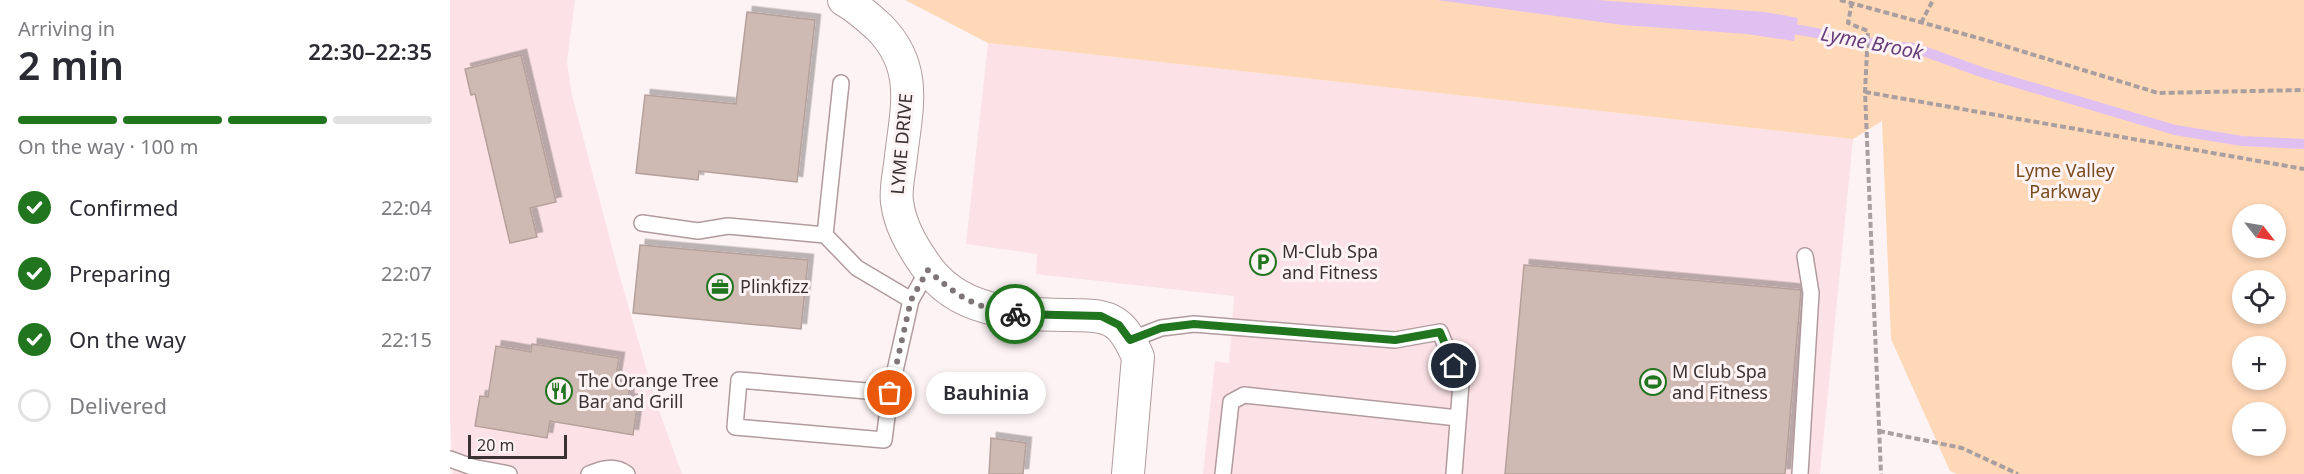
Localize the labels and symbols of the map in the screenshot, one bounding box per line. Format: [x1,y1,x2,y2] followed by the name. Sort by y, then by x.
[1819,19,1927,66] water label: Lyme Brook
[885,92,917,195] street label: LYME DRIVE
[2015,158,2115,203] park label: Lyme Valley Parkway
[2232,204,2286,258] north arrow
[1282,239,1378,284] place label: M-Club Spa and Fitness
[1248,247,1278,277] parking icon: M-Club Spa and Fitness
[705,272,735,302] office icon: Plinkfizz
[740,274,809,298] place label: Plinkfizz
[985,284,1045,344] courier
[1428,340,1479,391] pin
[1672,359,1768,404] place label: M Club Spa and Fitness
[864,367,915,418] pin
[1638,367,1668,397] sports icon: M Club Spa and Fitness
[578,368,719,413] place label: The Orange Tree Bar and Grill
[926,372,1046,414] callout: Bauhinia
[544,376,574,406] restaurant icon: The Orange Tree Bar and Grill
[468,432,567,460] scale bar

